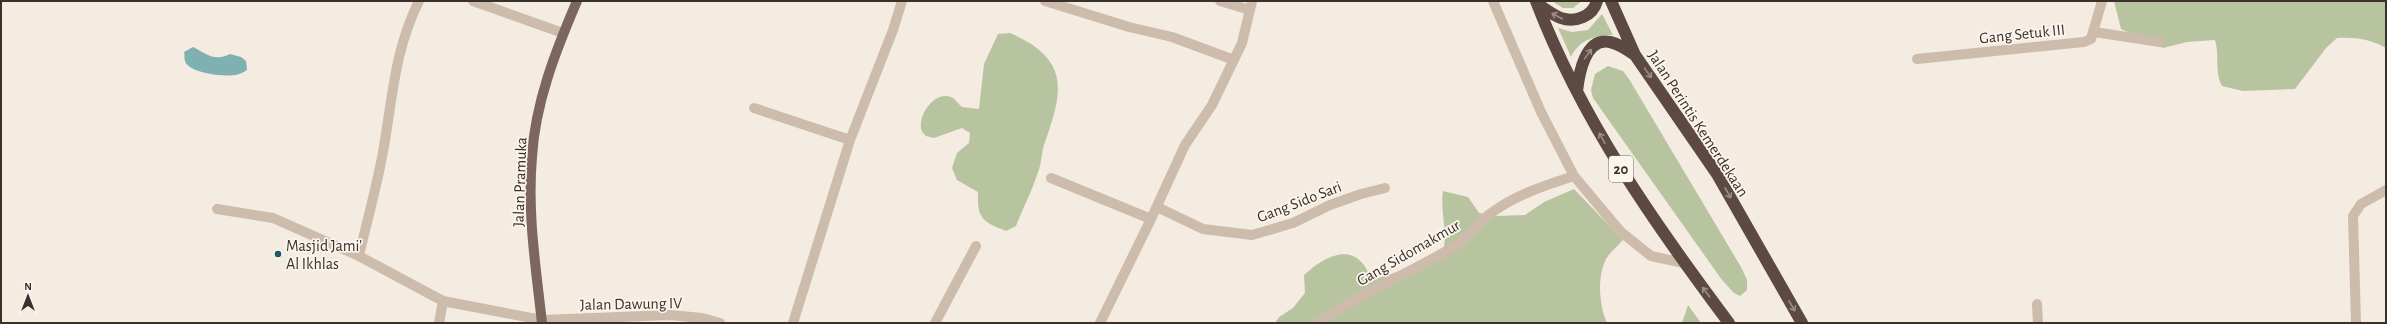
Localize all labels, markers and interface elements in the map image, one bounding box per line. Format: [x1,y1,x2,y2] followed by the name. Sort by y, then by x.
[1551,12,1563,19] one-way arrow
[1978,22,2066,46] street label: Gang Setuk III
[1645,48,1751,199] street label: Jalan Perintis Kemerdekaan
[1584,49,1592,60] one-way arrow
[1644,67,1652,78] one-way arrow
[1598,132,1606,144] one-way arrow
[510,137,530,227] street label: Jalan Pramuka
[1609,156,1633,182] road number: 20
[1255,179,1344,225] street label: Gang Sido Sari
[1724,186,1732,198] one-way arrow
[1354,216,1464,289] street label: Gang Sidomakmur
[286,238,362,272] place label: Masjid Jami' Al Ikhlas
[273,249,283,259] marker: Masjid Jami' Al Ikhlas
[8,276,48,316] north arrow
[24,281,32,292] text: N
[1702,286,1710,297] one-way arrow
[580,295,682,313] street label: Jalan Dawung IV
[1788,299,1796,311] one-way arrow

